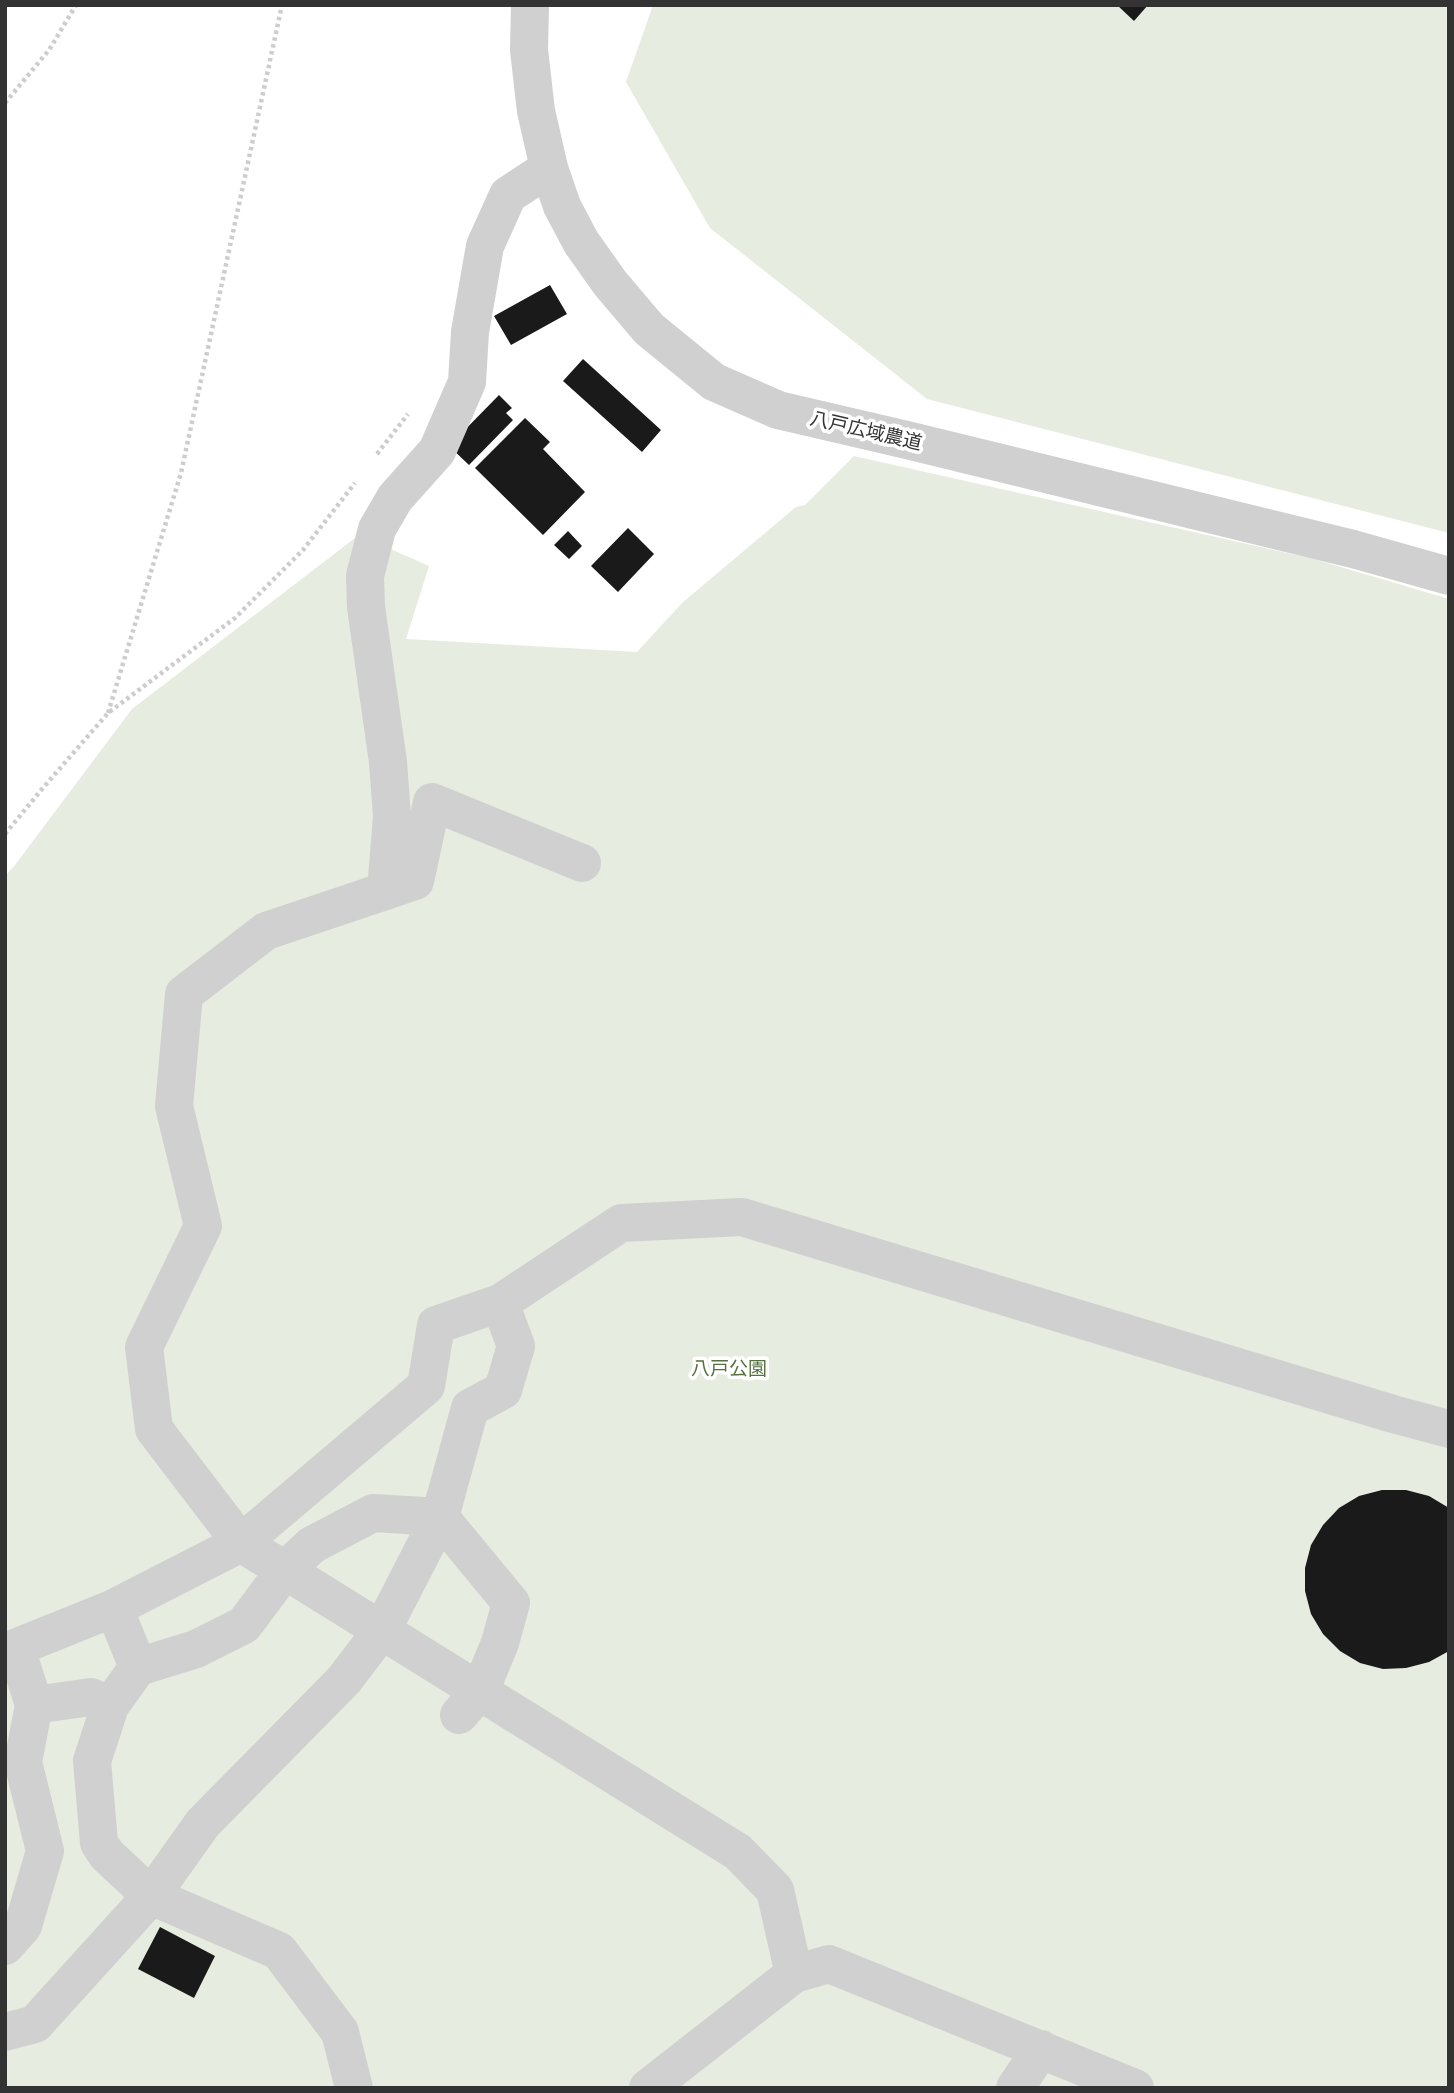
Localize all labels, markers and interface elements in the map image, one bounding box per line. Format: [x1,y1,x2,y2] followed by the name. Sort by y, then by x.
[808,407,924,455] street label: 八戸広域農道
[691,1358,767,1380] park label: 八戸公園

